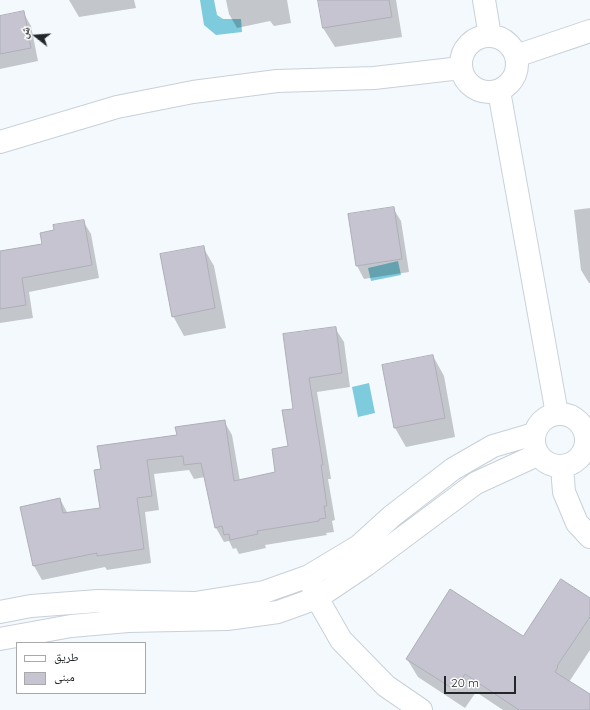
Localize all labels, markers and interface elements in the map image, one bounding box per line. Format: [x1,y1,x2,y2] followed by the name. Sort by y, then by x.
[16,16,56,56] north arrow
[16,25,33,40] text: ش
[16,642,146,694] legend
[54,649,79,664] text: طريق
[446,668,518,694] scale bar
[54,669,75,684] text: مبنى
[451,675,479,690] text: 20 m

